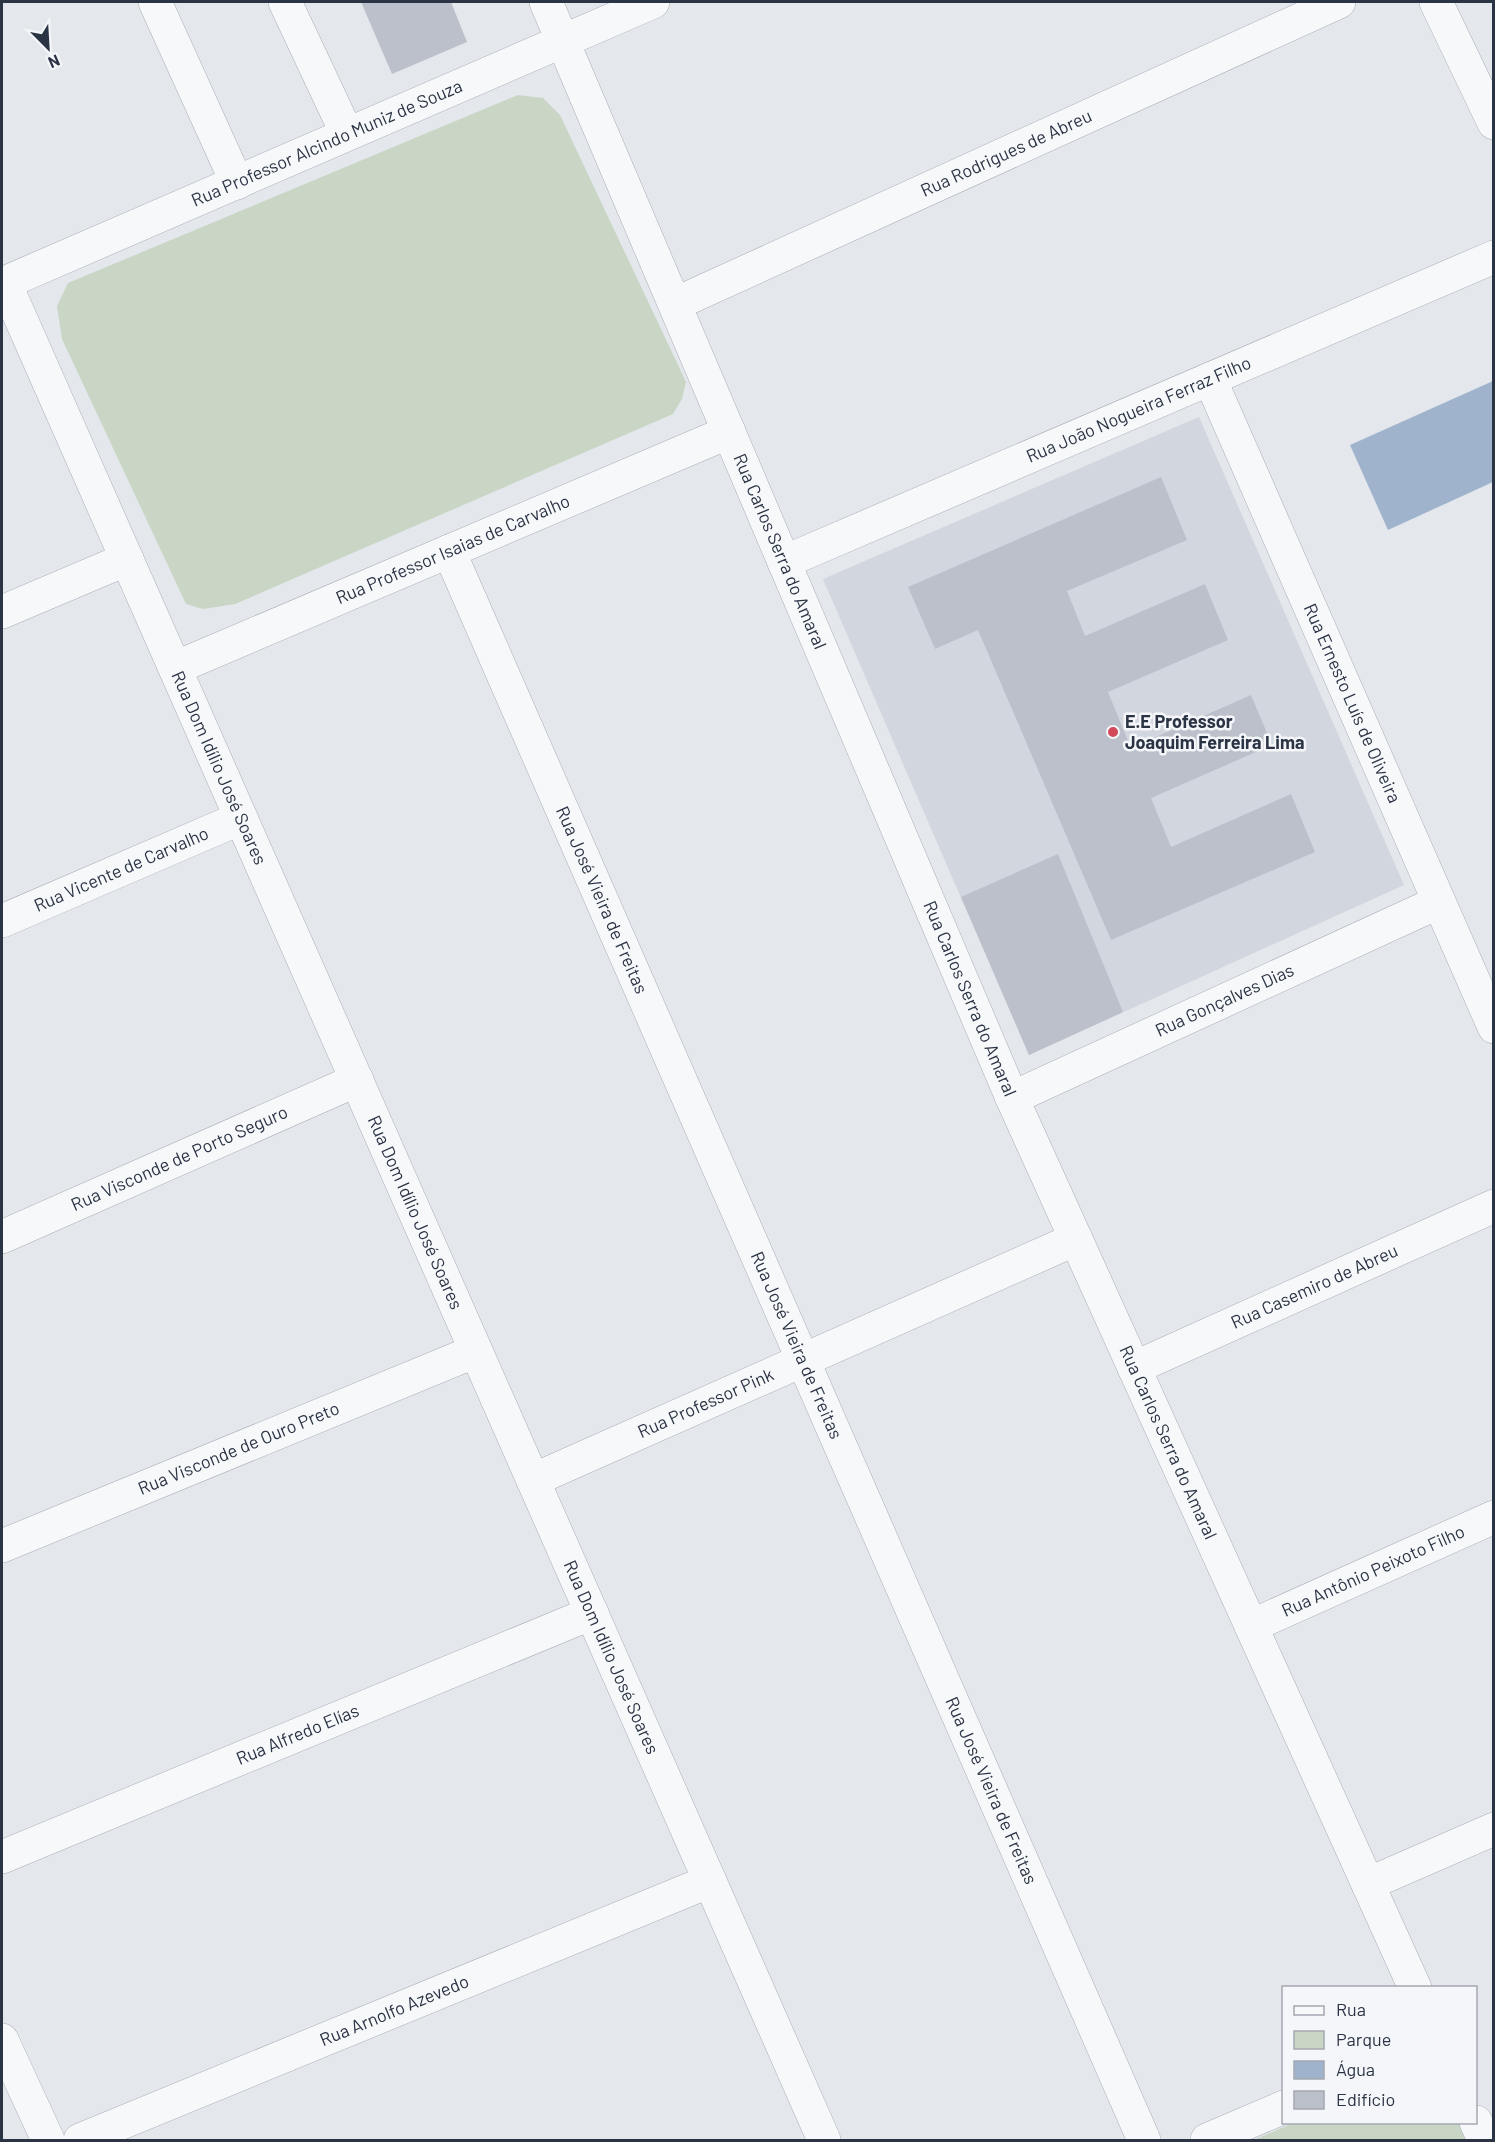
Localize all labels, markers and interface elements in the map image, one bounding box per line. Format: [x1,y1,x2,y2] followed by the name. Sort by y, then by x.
[18,18,78,78] north arrow
[46,51,63,73] text: N
[188,74,465,211] street label: Rua Professor Alcindo Muniz de Souza
[917,104,1095,201] street label: Rua Rodrigues de Abreu
[1023,351,1254,467] street label: Rua João Nogueira Ferraz Filho
[729,450,832,652] street label: Rua Carlos Serra do Amaral
[332,489,573,608] street label: Rua Professor Isaias de Carvalho
[1300,600,1406,806] street label: Rua Ernesto Luís de Oliveira
[167,667,272,868] street label: Rua Dom Idílio José Soares
[1125,710,1304,753] place label: E.E Professor Joaquim Ferreira Lima
[1106,725,1120,739] marker: E.E Professor Joaquim Ferreira Lima
[552,802,653,997] street label: Rua José Vieira de Freitas
[30,821,212,916] street label: Rua Vicente de Carvalho
[919,897,1022,1099] street label: Rua Carlos Serra do Amaral
[1151,958,1297,1041] street label: Rua Gonçalves Dias
[67,1100,291,1215] street label: Rua Visconde de Porto Seguro
[364,1112,468,1313] street label: Rua Dom Idílio José Soares
[1227,1239,1401,1333] street label: Rua Casemiro de Abreu
[747,1248,848,1442] street label: Rua José Vieira de Freitas
[1115,1342,1222,1542] street label: Rua Carlos Serra do Amaral
[634,1363,777,1442] street label: Rua Professor Pink
[134,1396,342,1499] street label: Rua Visconde de Ouro Preto
[1278,1520,1468,1621] street label: Rua Antônio Peixoto Filho
[560,1557,664,1757] street label: Rua Dom Idílio José Soares
[941,1693,1043,1887] street label: Rua José Vieira de Freitas
[233,1699,362,1769] street label: Rua Alfredo Elías
[316,1969,472,2050] street label: Rua Arnolfo Azevedo
[1282,1986,1477,2124] legend
[1336,1998,1366,2020] text: Rua
[1336,2028,1391,2050] text: Parque
[1336,2058,1375,2080] text: Água
[1336,2088,1395,2110] text: Edifício

